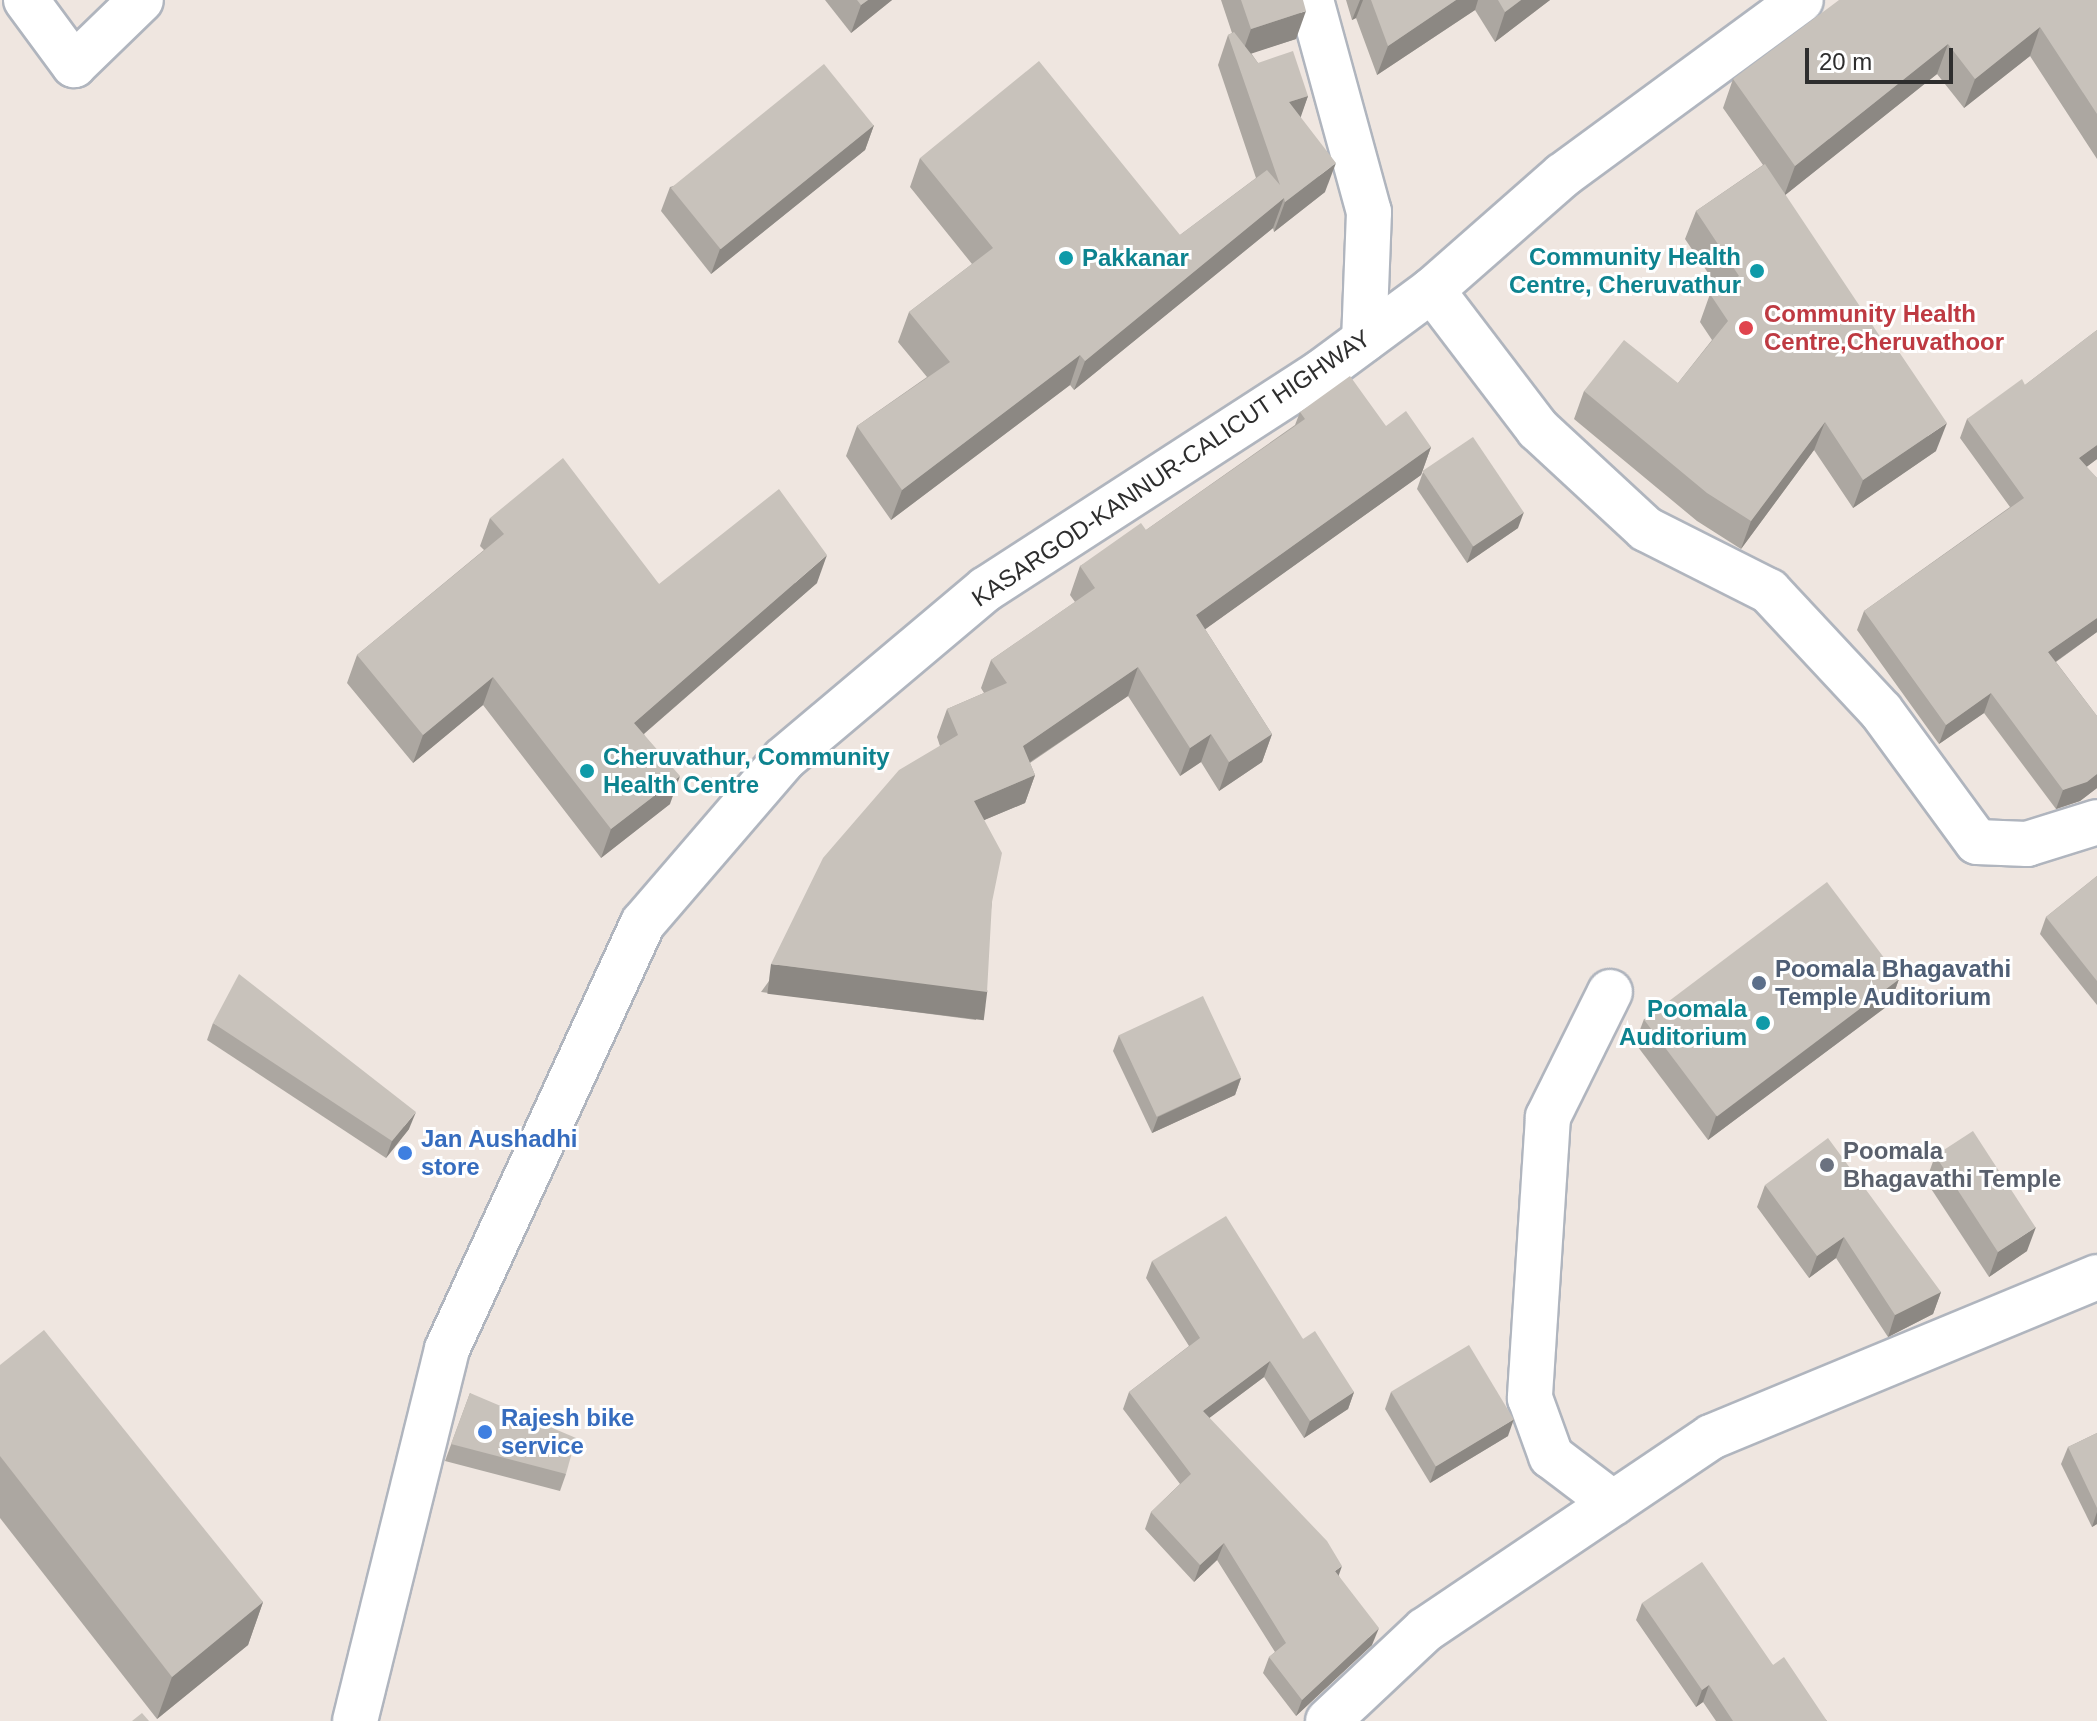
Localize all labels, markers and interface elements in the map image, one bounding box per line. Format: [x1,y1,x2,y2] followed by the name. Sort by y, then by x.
[1809,32,1957,82] scale bar
[1819,48,1872,75] text: 20 m
[1509,243,1741,299] place label: Community Health Centre, Cheruvathur
[1082,244,1189,272] place label: Pakkanar
[1057,249,1075,267] marker: Pakkanar
[1748,262,1766,280] marker: Community Health Centre, Cheruvathur
[1764,300,2004,356] place label: Community Health Centre,Cheruvathoor
[1735,317,1757,339] marker: Community Health Centre,Cheruvathoor
[966,323,1376,613] street label: KASARGOD-KANNUR-CALICUT HIGHWAY
[603,743,890,799] place label: Cheruvathur, Community Health Centre
[578,762,596,780] marker: Cheruvathur, Community Health Centre
[1775,955,2011,1011] place label: Poomala Bhagavathi Temple Auditorium
[1750,974,1768,992] marker: Poomala Bhagavathi Temple Auditorium
[1619,995,1747,1051] place label: Poomala Auditorium
[1754,1014,1772,1032] marker: Poomala Auditorium
[421,1125,578,1181] place label: Jan Aushadhi store
[1843,1137,2061,1193] place label: Poomala Bhagavathi Temple
[396,1144,414,1162] marker: Jan Aushadhi store
[1818,1156,1836,1174] marker: Poomala Bhagavathi Temple
[501,1404,634,1460] place label: Rajesh bike service
[476,1423,494,1441] marker: Rajesh bike service

